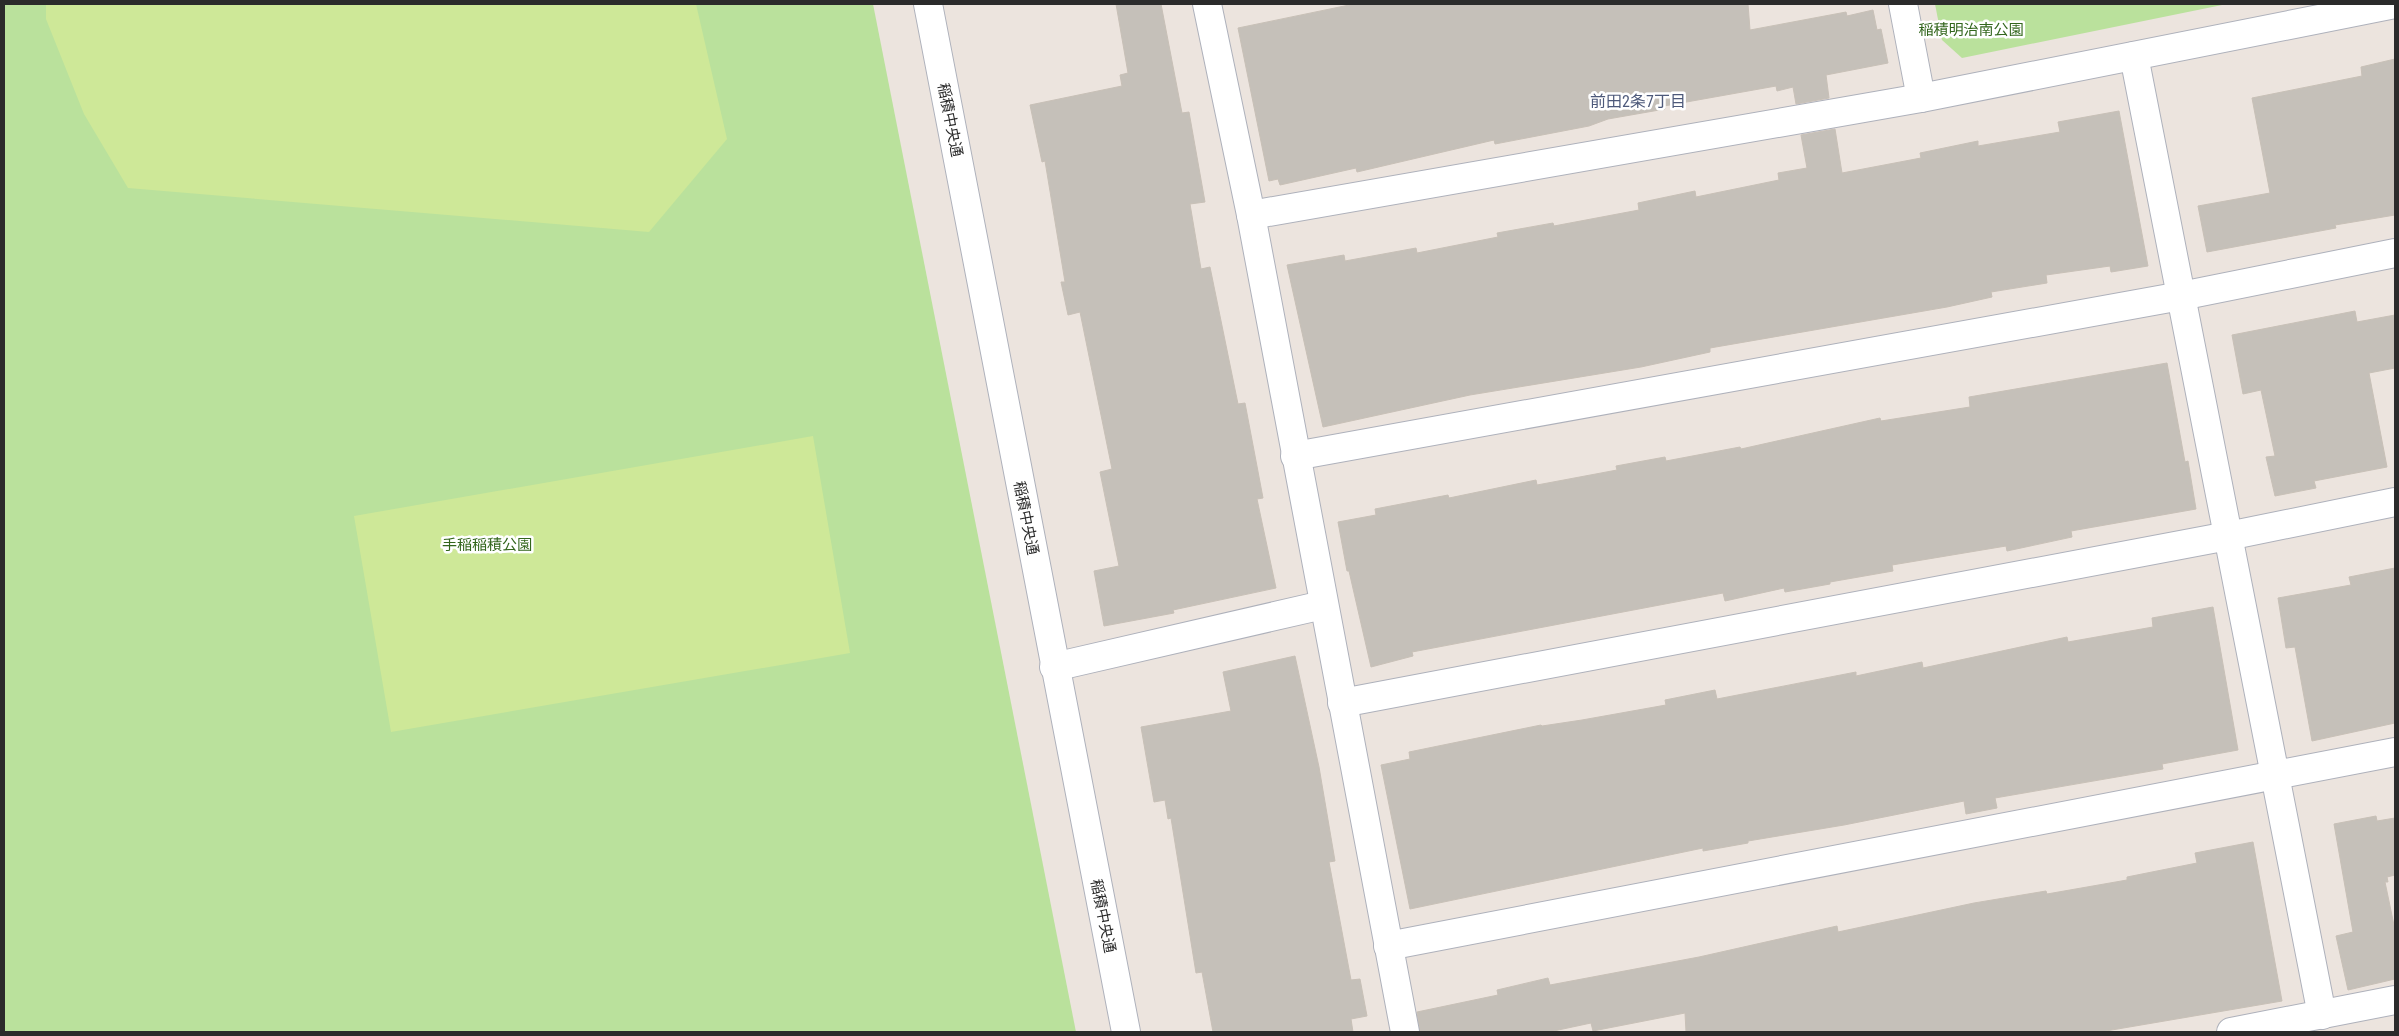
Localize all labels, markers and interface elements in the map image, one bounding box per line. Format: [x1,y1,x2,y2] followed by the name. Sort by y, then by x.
[1918,21,2024,39] park label: 稲積明治南公園
[934,81,966,159] street label: 稲積中央通
[1590,92,1686,111] district label: 前田2条7丁目
[1010,479,1042,557] street label: 稲積中央通
[442,536,532,554] park label: 手稲稲積公園
[1087,877,1119,955] street label: 稲積中央通

